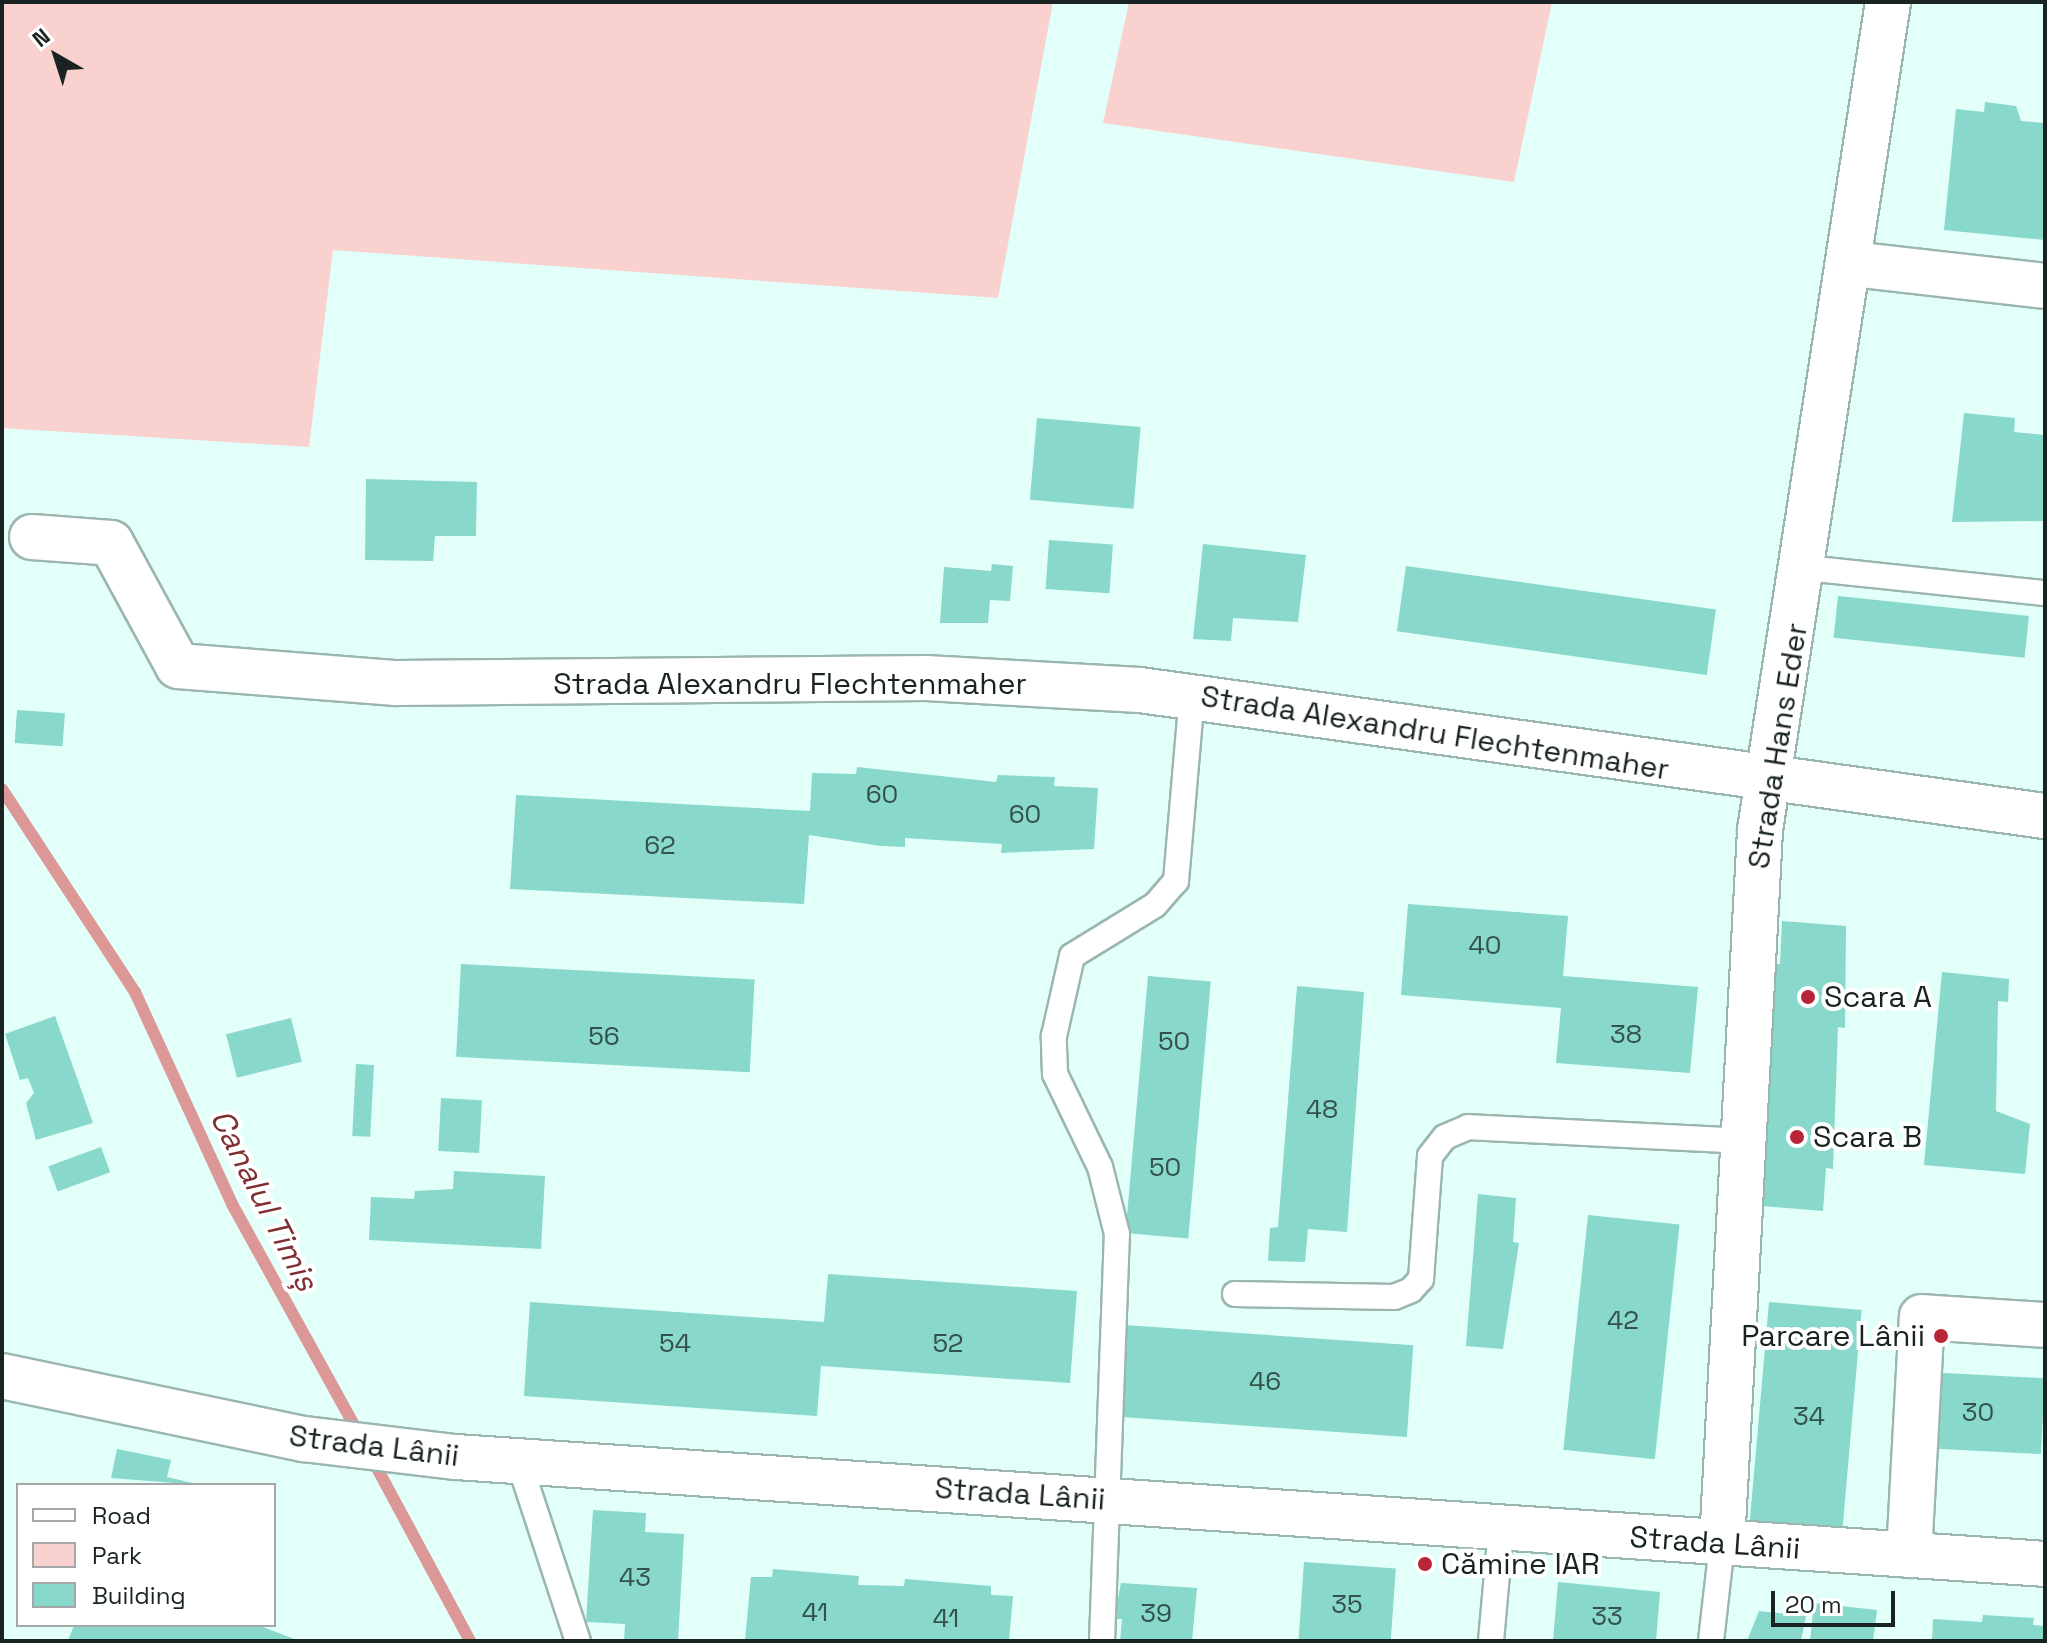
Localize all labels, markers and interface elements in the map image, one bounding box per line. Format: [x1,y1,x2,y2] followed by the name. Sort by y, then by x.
[16,16,96,96] north arrow
[26,22,55,53] text: N
[1741,621,1815,871] street label: Strada Hans Eder
[553,666,1027,702] street label: Strada Alexandru Flechtenmaher
[1198,678,1672,788] street label: Strada Alexandru Flechtenmaher
[866,779,898,811] house number: 60
[1009,799,1041,831] house number: 60
[644,830,676,862] house number: 62
[1469,930,1501,962] house number: 40
[1824,979,1932,1015] place label: Scara A
[1799,988,1817,1006] marker: Scara A
[1610,1019,1642,1051] house number: 38
[588,1021,620,1053] house number: 56
[1158,1026,1190,1058] house number: 50
[1306,1094,1338,1126] house number: 48
[202,1103,326,1297] water label: Canalul Timiș
[1813,1119,1922,1155] place label: Scara B
[1788,1128,1806,1146] marker: Scara B
[1149,1152,1181,1184] house number: 50
[1607,1305,1639,1337] house number: 42
[1741,1318,1925,1354] place label: Parcare Lânii
[1932,1327,1950,1345] marker: Parcare Lânii
[659,1328,691,1360] house number: 54
[932,1328,964,1360] house number: 52
[1249,1366,1281,1398] house number: 46
[1962,1397,1994,1429] house number: 30
[1793,1401,1825,1433] house number: 34
[287,1418,461,1474] street label: Strada Lânii
[934,1470,1106,1518] street label: Strada Lânii
[16,1483,276,1627] legend
[92,1500,151,1531] text: Road
[1629,1519,1801,1567] street label: Strada Lânii
[92,1540,142,1571] text: Park
[1441,1546,1600,1582] place label: Cămine IAR
[1416,1555,1434,1573] marker: Cămine IAR
[619,1562,651,1594] house number: 43
[1775,1575,1899,1625] scale bar
[92,1580,186,1611] text: Building
[1331,1589,1363,1621] house number: 35
[1785,1589,1842,1620] text: 20 m
[802,1597,828,1629] house number: 41
[1140,1598,1172,1630] house number: 39
[1591,1601,1623,1633] house number: 33
[933,1603,959,1635] house number: 41

